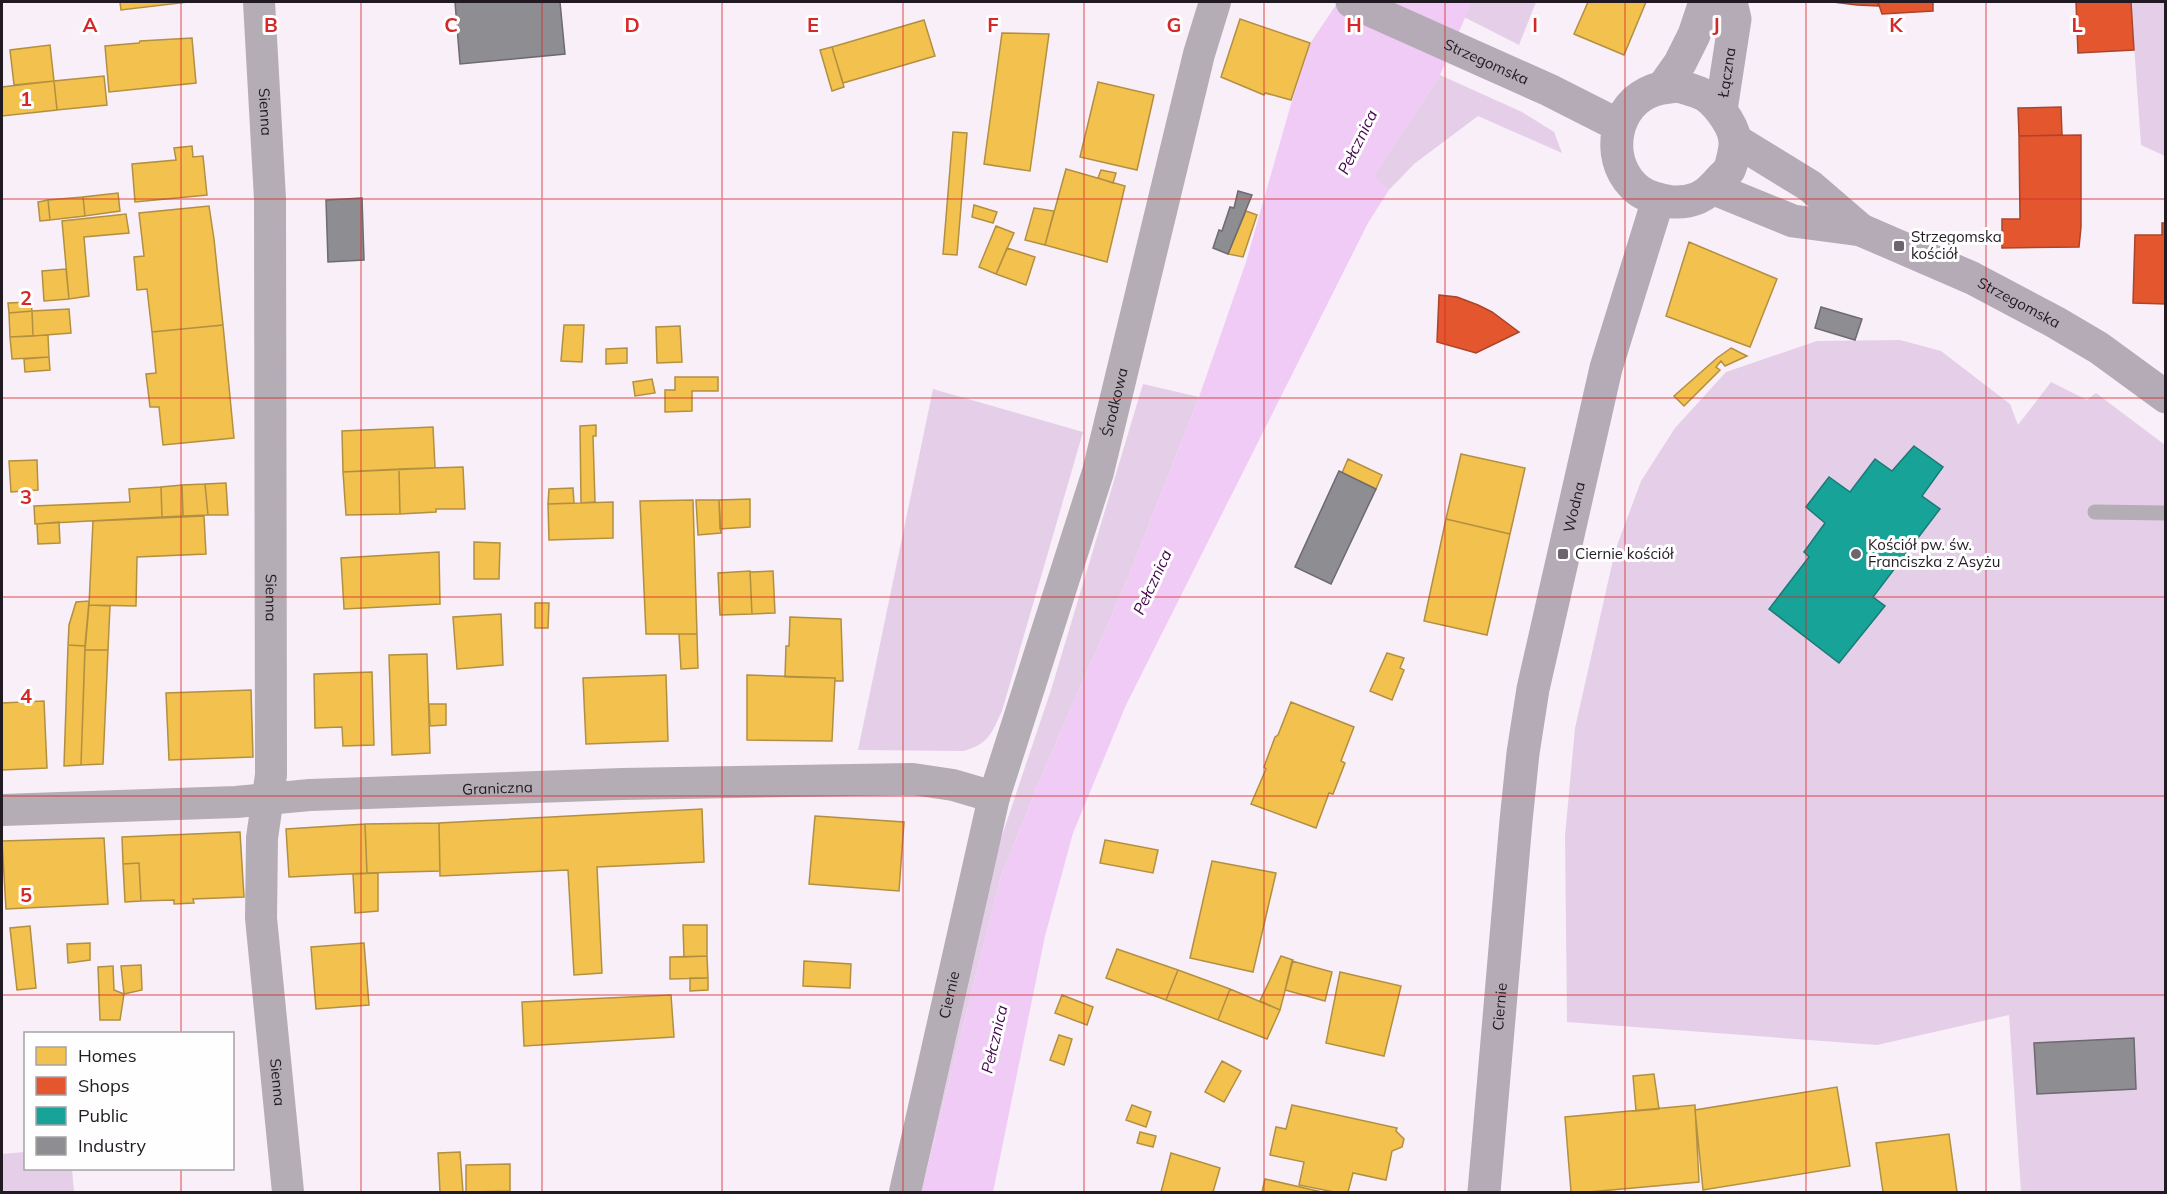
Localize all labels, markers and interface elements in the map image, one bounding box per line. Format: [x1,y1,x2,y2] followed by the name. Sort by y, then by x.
[83,12,98,37] text: A
[264,12,278,37] text: B
[444,12,458,37] text: C
[624,12,640,37] text: D
[807,12,819,37] text: E
[987,12,999,37] text: F
[1167,12,1181,37] text: G
[1346,12,1362,37] text: H
[1532,12,1538,37] text: I
[1712,12,1720,37] text: J
[1889,12,1903,37] text: K
[2071,12,2083,37] text: L
[1441,34,1532,89] street label: Strzegomska
[1713,46,1739,100] street label: Łączna
[20,86,32,111] text: 1
[255,87,276,136] street label: Sienna
[1333,106,1381,178] water label: Pełcznica
[1911,227,2002,263] place label: Strzegomska kościół
[1892,239,1906,253] marker: Strzegomska kościół
[1975,273,2064,332] street label: Strzegomska
[20,285,32,310] text: 2
[1097,366,1132,438] street label: Środkowa
[1559,480,1589,534] street label: Wodna
[20,484,32,509] text: 3
[1868,535,2000,571] place label: Kościół pw. św. Franciszka z Asyżu
[1575,544,1674,563] place label: Ciernie kościół
[1128,546,1176,618] water label: Pełcznica
[1556,547,1570,561] marker: Ciernie kościół
[1849,547,1863,561] marker: Kościół pw. św. Franciszka z Asyżu
[262,574,281,622] street label: Sienna
[20,683,32,708] text: 4
[462,777,533,799] street label: Graniczna
[20,882,32,907] text: 5
[934,969,963,1020] street label: Ciernie
[1488,982,1511,1031] street label: Ciernie
[976,1003,1012,1075] water label: Pełcznica
[24,1032,234,1170] legend
[78,1044,137,1067] text: Homes
[266,1058,289,1107] street label: Sienna
[78,1074,130,1097] text: Shops
[78,1104,128,1127] text: Public
[78,1134,147,1157] text: Industry

